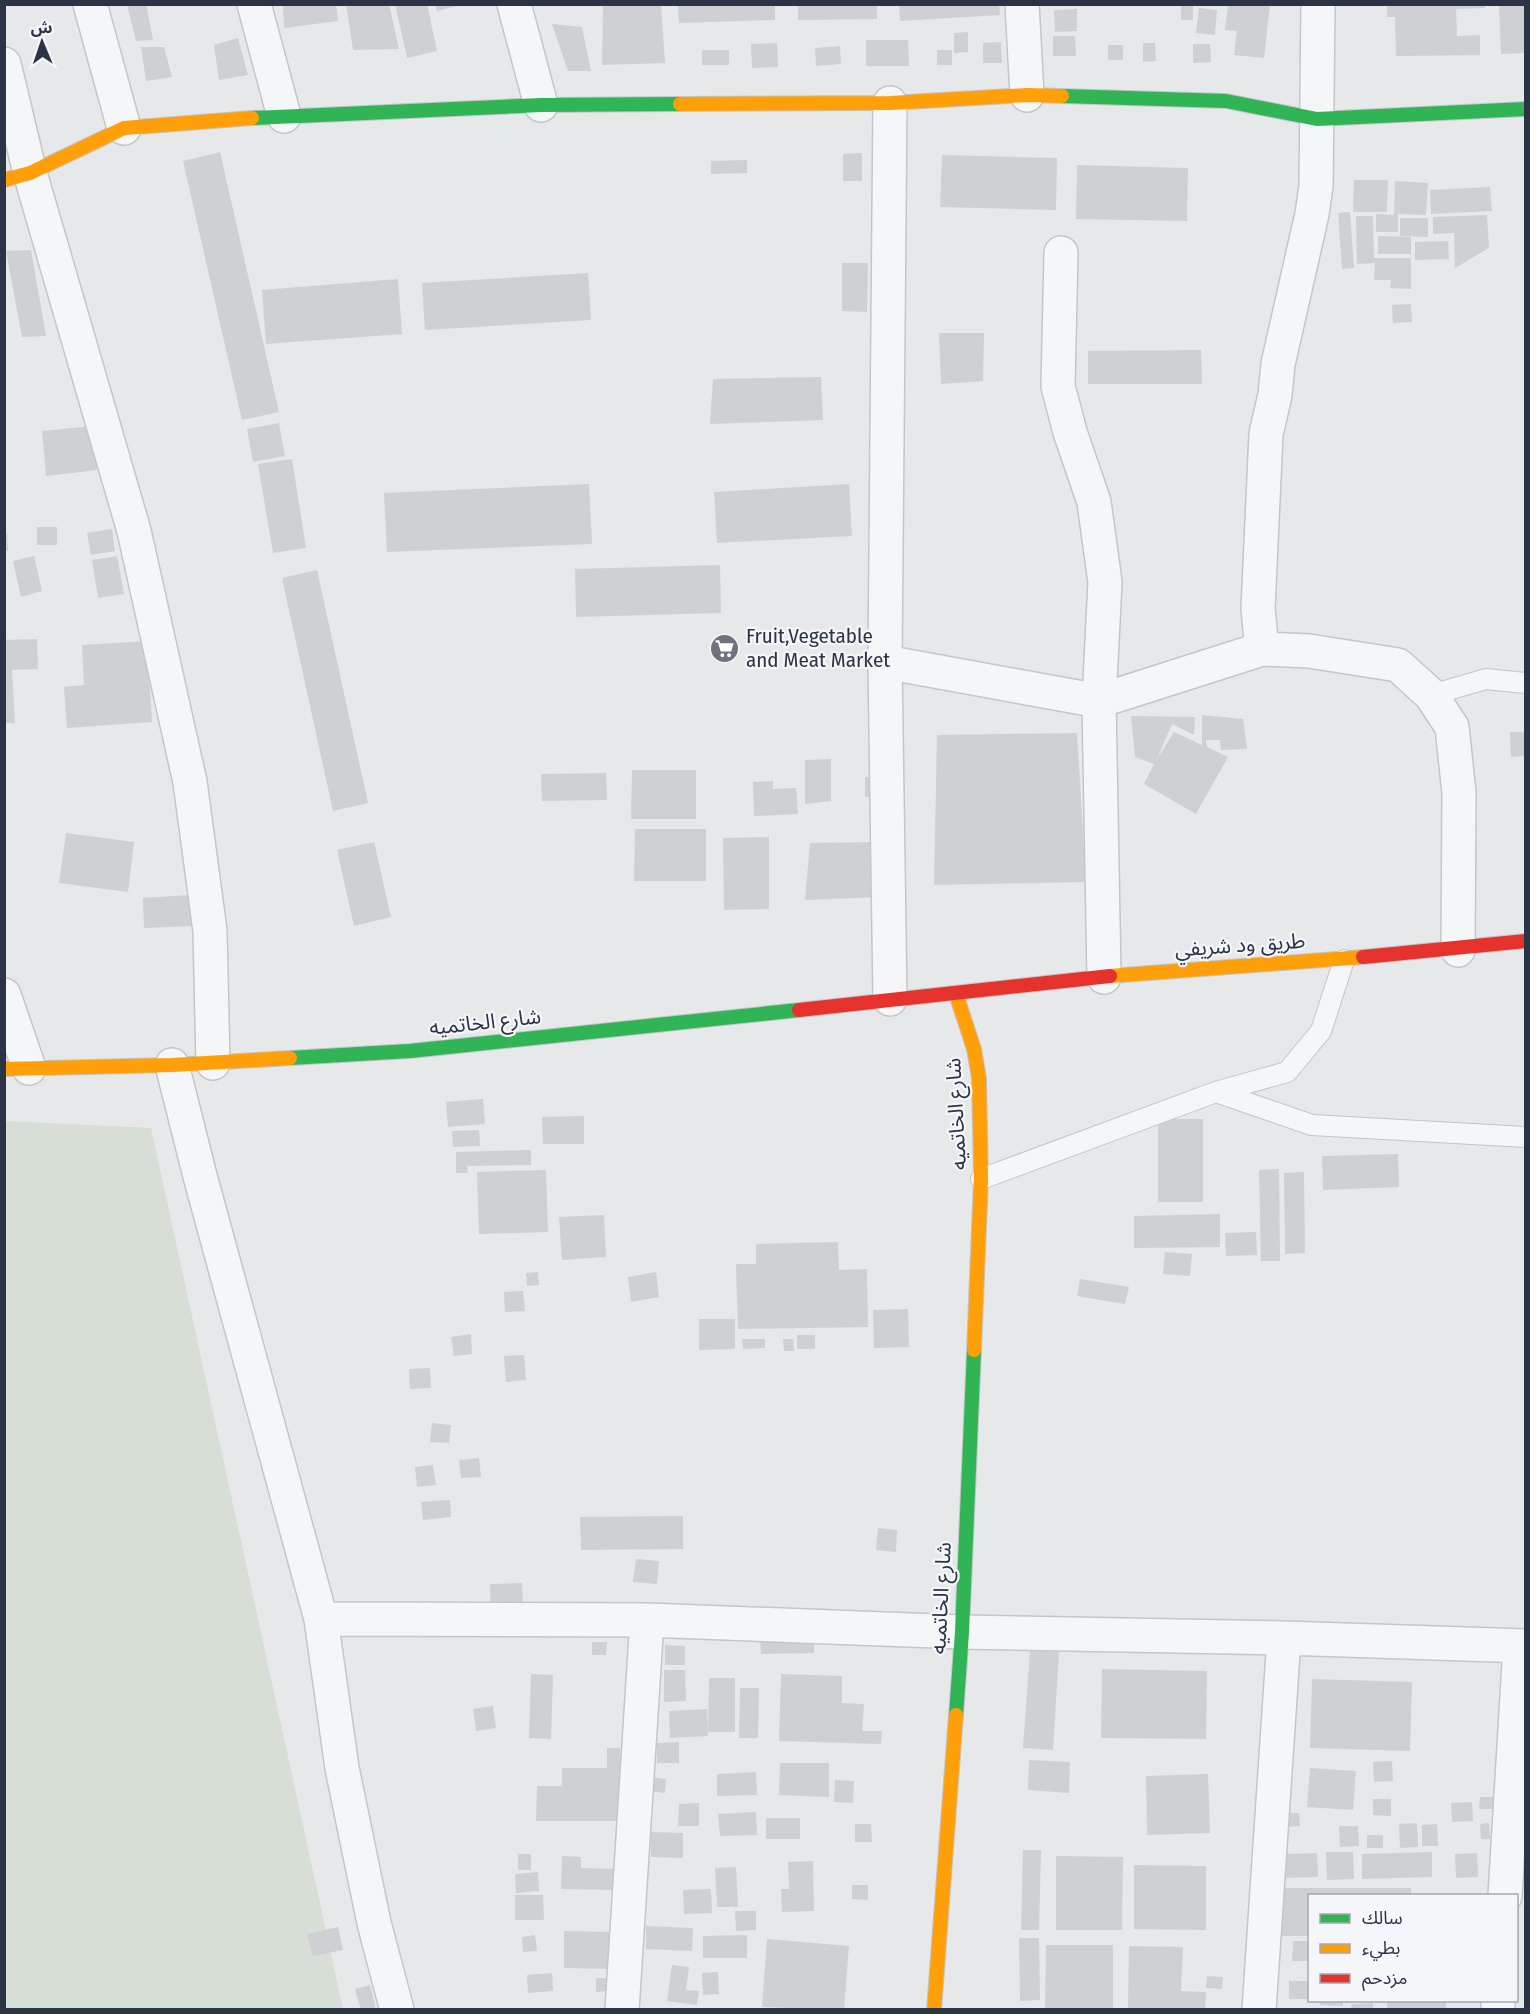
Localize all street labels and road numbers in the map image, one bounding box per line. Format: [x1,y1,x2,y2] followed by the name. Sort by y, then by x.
[1174,927,1306,965] street label: طريق ود شريفي
[428,1003,542,1043] street label: شارع الخاتميه
[940,1057,974,1171] street label: شارع الخاتميه
[925,1541,959,1655] street label: شارع الخاتميه

